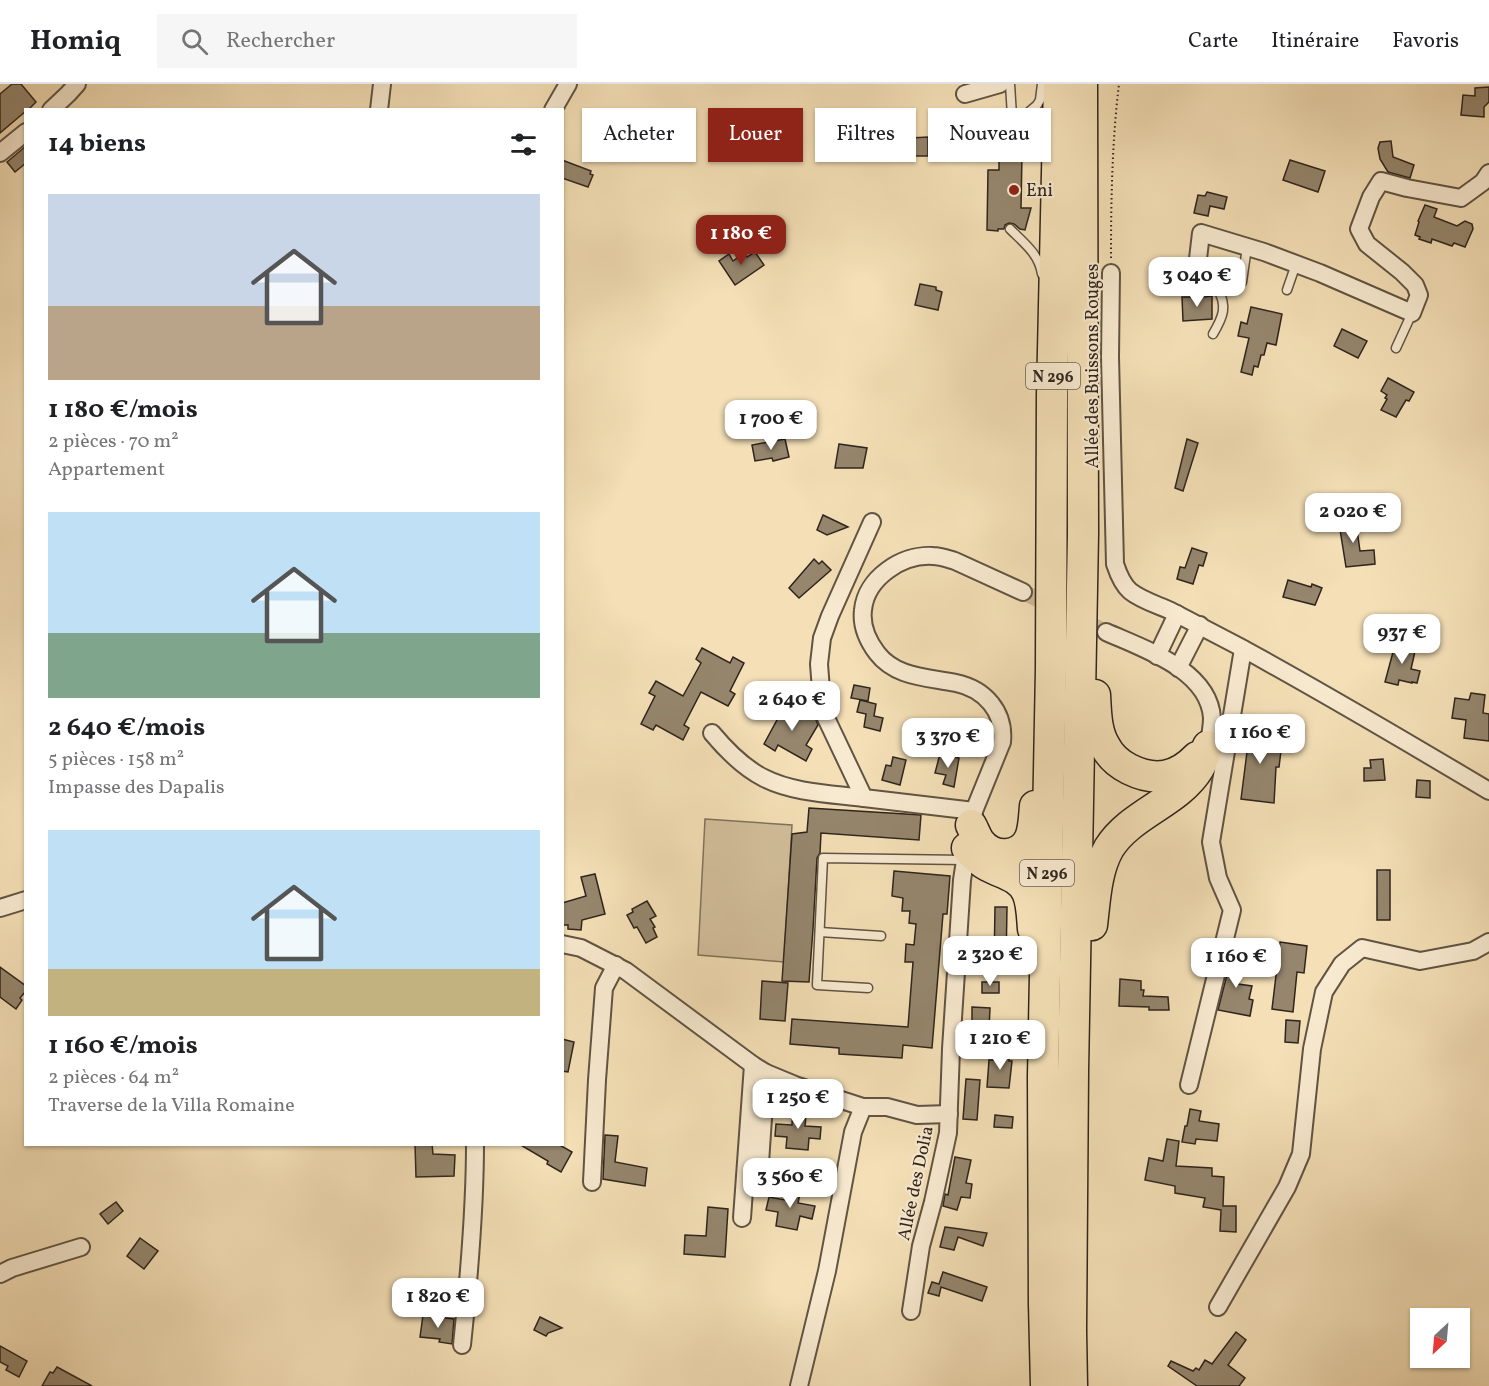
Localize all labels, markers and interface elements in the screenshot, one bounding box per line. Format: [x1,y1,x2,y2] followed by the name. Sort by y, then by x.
[157,14,577,68] search box
[30,22,121,61] text: Homiq
[178,25,211,58] icon: search
[226,26,335,57] text: Rechercher
[1188,27,1238,56] text: Carte
[1271,27,1359,56] text: Itinéraire
[1392,27,1459,56] text: Favoris
[582,108,696,162] chip: Acheter
[708,108,803,162] chip: Louer
[815,108,916,162] chip: Filtres
[928,108,1051,162] chip: Nouveau
[48,126,146,162] text: 14 biens
[507,128,540,161] icon: filters
[1026,179,1053,204] place label: Eni
[1007,183,1021,197] marker: Eni
[686,215,796,266] pin: 1 180 €
[710,220,772,248] text: 1 180 €
[240,233,348,341] icon: home
[1142,257,1252,308] pin: 3 040 €
[1163,262,1231,290] text: 3 040 €
[1081,263,1106,469] street label: Allée des Buissons Rouges
[1026,363,1080,389] road number: N 296
[48,392,198,428] text: 1 180 €/mois
[716,400,826,451] pin: 1 700 €
[739,405,803,433] text: 1 700 €
[48,428,179,456] text: 2 pièces · 70 m²
[48,456,165,484] text: Appartement
[1298,493,1408,544] pin: 2 020 €
[1319,498,1387,526] text: 2 020 €
[240,551,348,659] icon: home
[1360,614,1444,665] pin: 937 €
[1377,619,1427,647] text: 937 €
[737,681,847,732] pin: 2 640 €
[758,686,826,714] text: 2 640 €
[48,710,205,746] text: 2 640 €/mois
[1205,714,1315,765] pin: 1 160 €
[893,718,1003,769] pin: 3 370 €
[1229,719,1291,747] text: 1 160 €
[916,723,980,751] text: 3 370 €
[48,746,184,774] text: 5 pièces · 158 m²
[48,774,225,802] text: Impasse des Dapalis
[1020,860,1074,886] road number: N 296
[240,869,348,977] icon: home
[935,936,1045,987] pin: 2 320 €
[1181,938,1291,989] pin: 1 160 €
[957,941,1023,969] text: 2 320 €
[1205,943,1267,971] text: 1 160 €
[945,1020,1055,1071] pin: 1 210 €
[969,1025,1031,1053] text: 1 210 €
[48,1028,198,1064] text: 1 160 €/mois
[48,1064,179,1092] text: 2 pièces · 64 m²
[743,1079,853,1130] pin: 1 250 €
[767,1084,829,1112] text: 1 250 €
[48,1092,295,1120] text: Traverse de la Villa Romaine
[892,1124,941,1243] street label: Allée des Dolia
[735,1158,845,1209] pin: 3 560 €
[757,1163,823,1191] text: 3 560 €
[383,1278,493,1329] pin: 1 820 €
[406,1283,470,1311] text: 1 820 €
[1410,1308,1470,1368] north arrow
[1410,1308,1470,1368] map controls

